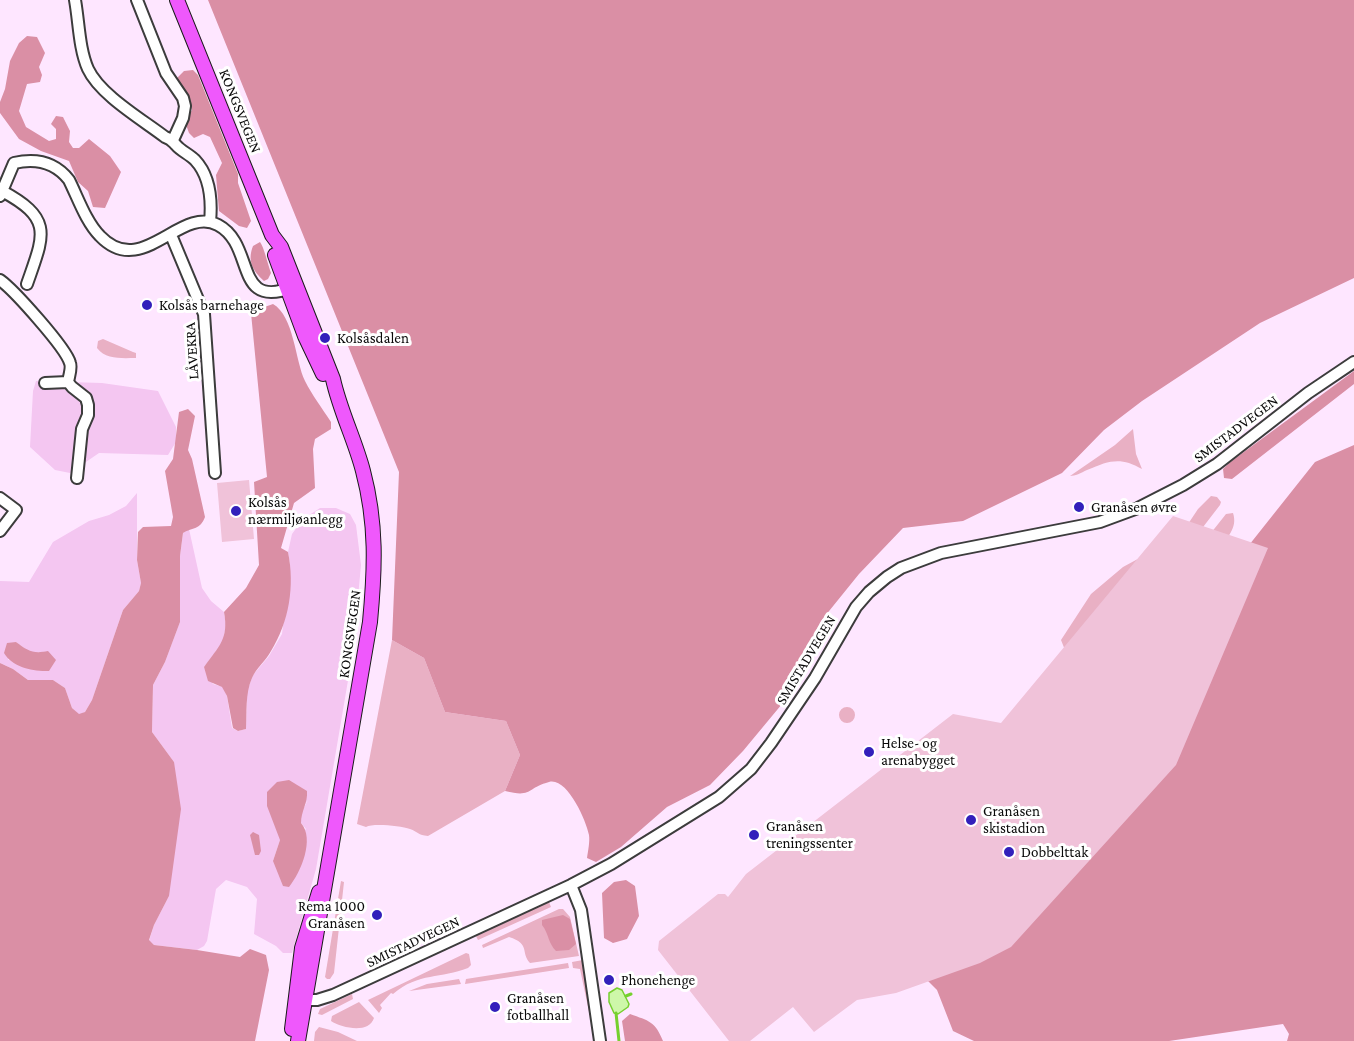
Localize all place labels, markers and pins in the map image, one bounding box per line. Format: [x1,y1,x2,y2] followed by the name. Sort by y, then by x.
[159,296,264,314] place label: Kolsås barnehage
[140,298,154,312] marker: Kolsås barnehage
[337,329,409,347] place label: Kolsåsdalen
[318,331,332,345] marker: Kolsåsdalen
[248,493,343,528] place label: Kolsås nærmiljøanlegg
[1091,498,1177,516] place label: Granåsen øvre
[1072,500,1086,514] marker: Granåsen øvre
[229,504,243,518] marker: Kolsås nærmiljøanlegg
[881,734,955,769] place label: Helse- og arenabygget
[862,745,876,759] marker: Helse- og arenabygget
[983,802,1045,837] place label: Granåsen skistadion
[964,813,978,827] marker: Granåsen skistadion
[766,817,853,852] place label: Granåsen treningssenter
[747,828,761,842] marker: Granåsen treningssenter
[1021,843,1088,861] place label: Dobbelttak
[1002,845,1016,859] marker: Dobbelttak
[298,897,365,932] place label: Rema 1000 Granåsen
[370,908,384,922] marker: Rema 1000 Granåsen
[621,971,695,989] place label: Phonehenge
[602,973,616,987] marker: Phonehenge
[507,989,569,1024] place label: Granåsen fotballhall
[488,1000,502,1014] marker: Granåsen fotballhall

